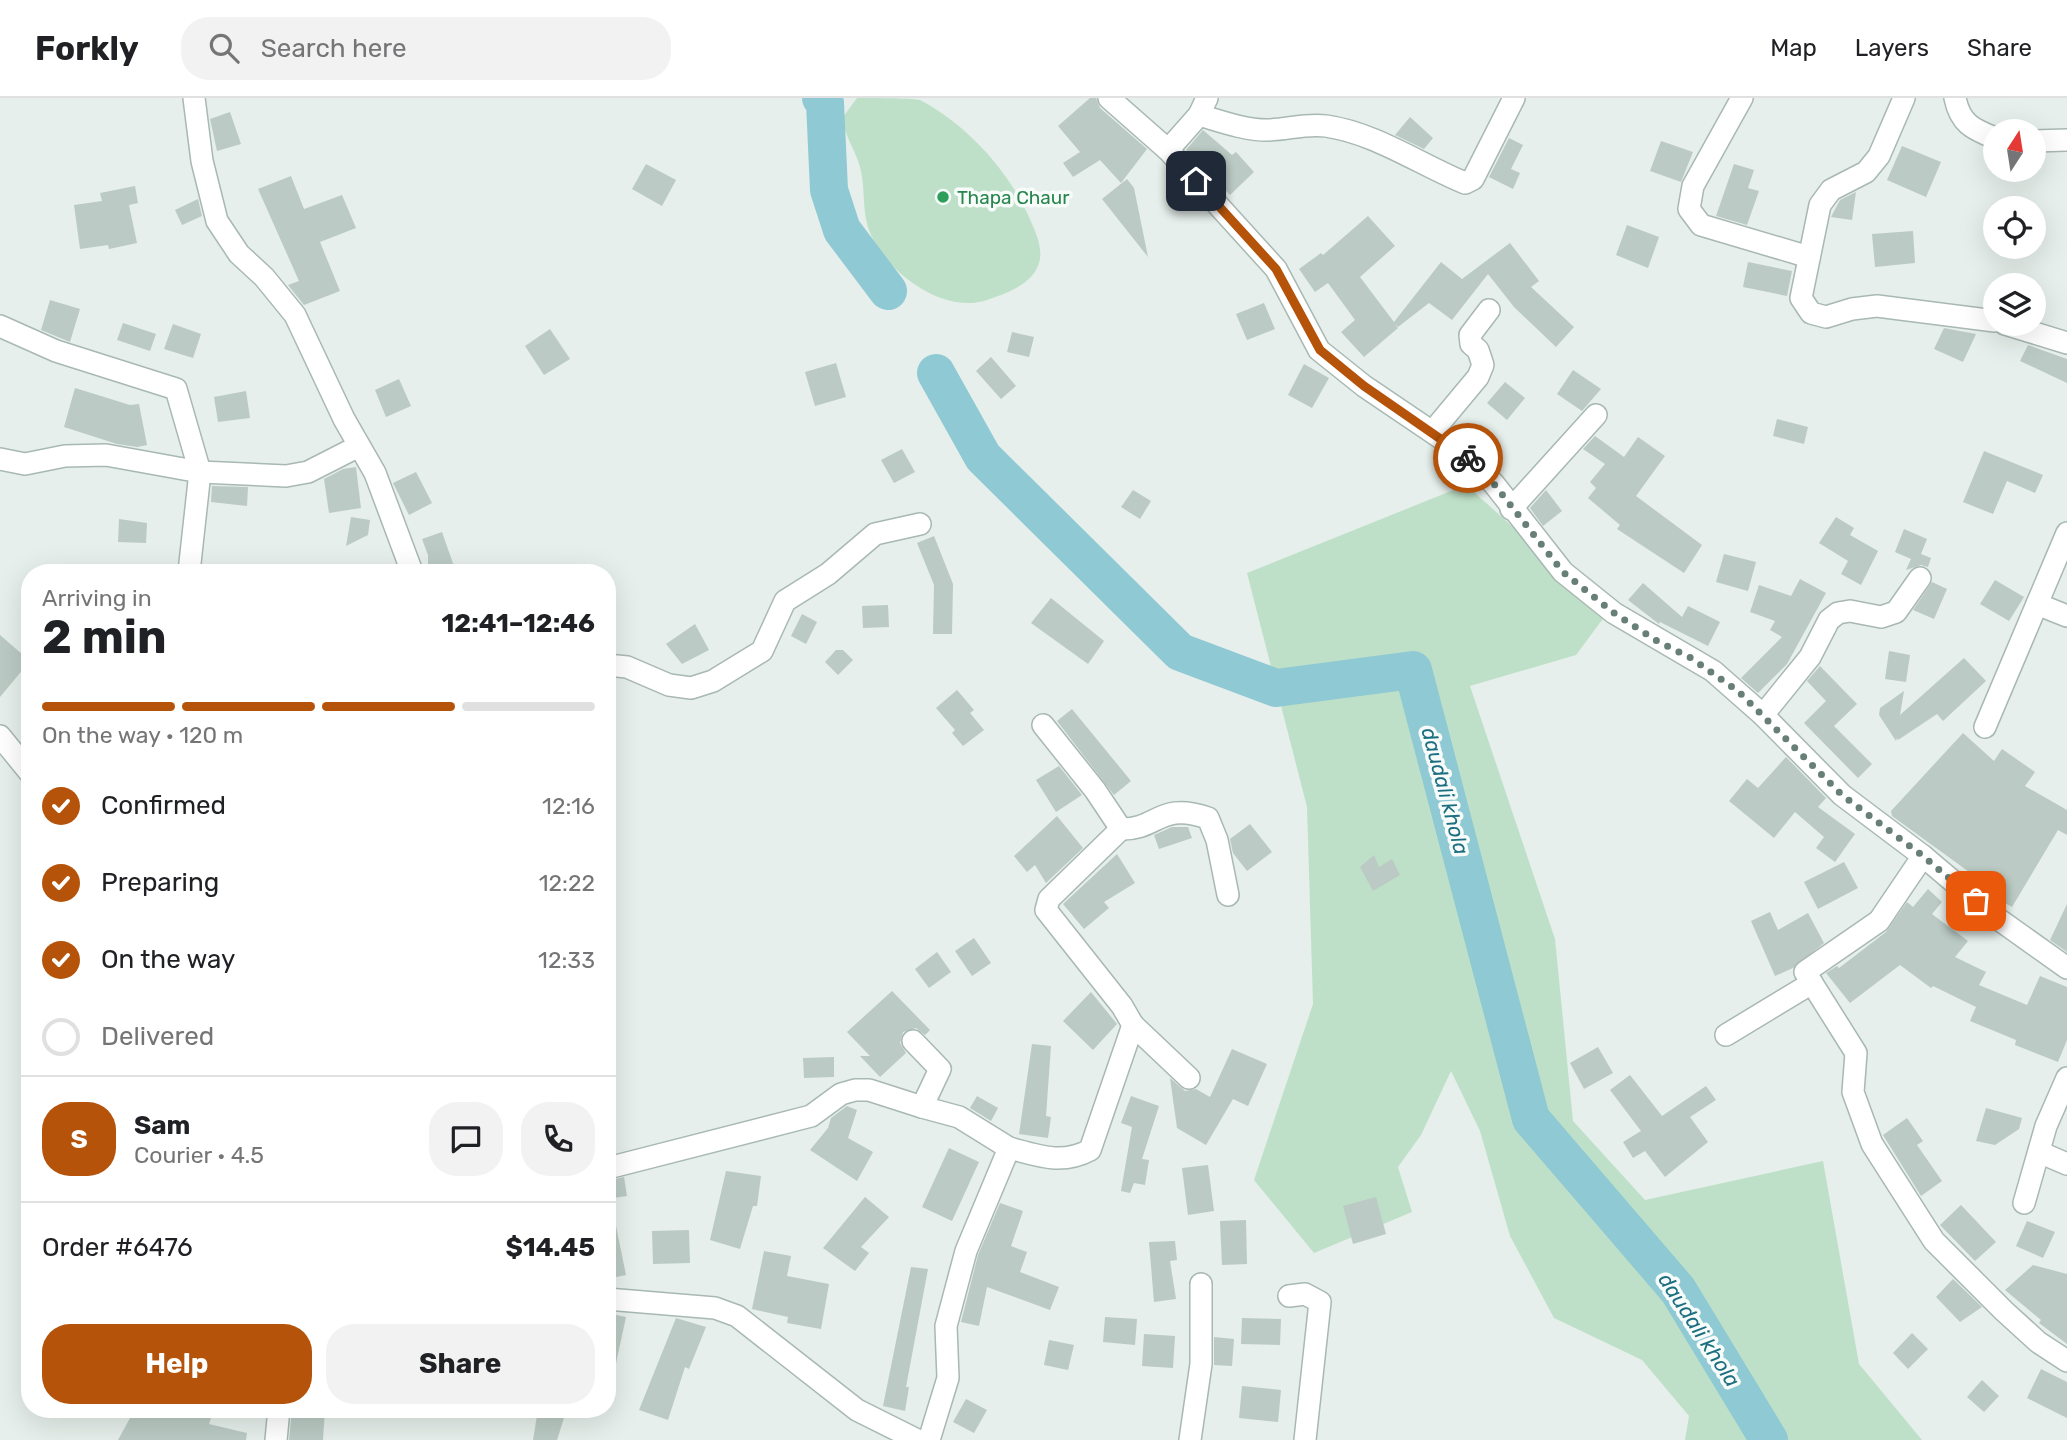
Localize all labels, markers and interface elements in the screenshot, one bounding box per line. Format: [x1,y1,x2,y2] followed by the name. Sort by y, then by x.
[181,17,671,80] search box
[35,29,139,68] text: Forkly
[205,29,243,67] icon: search
[261,33,407,64] text: Search here
[1770,34,1817,62] text: Map
[1855,34,1929,62] text: Layers
[1967,34,2032,62] text: Share
[1983,119,2046,182] north arrow
[1983,119,2046,336] map controls
[1166,151,1226,211] pin
[1177,162,1215,200] icon: home
[957,186,1070,209] place label: Thapa Chaur
[935,189,951,205] marker: Thapa Chaur
[1983,196,2046,259] button: locate
[1983,273,2046,336] button: layers
[1433,423,1503,493] courier
[1449,439,1487,477] icon: bike
[42,584,152,612] text: Arriving in
[441,608,595,639] text: 12:41–12:46
[42,610,167,665] text: 2 min
[42,721,243,749] text: On the way · 120 m
[1416,724,1474,857] water label: daudali khola
[42,787,80,825] icon: check
[101,790,226,821] text: Confirmed
[542,792,595,820] text: 12:16
[42,864,80,902] icon: check
[101,867,219,898] text: Preparing
[539,869,595,897] text: 12:22
[1946,871,2006,931] pin
[1957,882,1995,920] icon: bag
[42,941,80,979] icon: check
[101,944,235,975] text: On the way
[538,946,595,974] text: 12:33
[101,1021,214,1052] text: Delivered
[429,1102,503,1176] button: chat
[521,1102,595,1176] button: phone
[134,1110,190,1141] text: Sam
[70,1124,88,1155] text: S
[134,1141,264,1169] text: Courier · 4.5
[42,1232,193,1263] text: Order #6476
[505,1232,595,1263] text: $14.45
[1653,1268,1746,1391] water label: daudali khola
[42,1324,312,1404] button: Help
[326,1324,595,1404] button: Share

